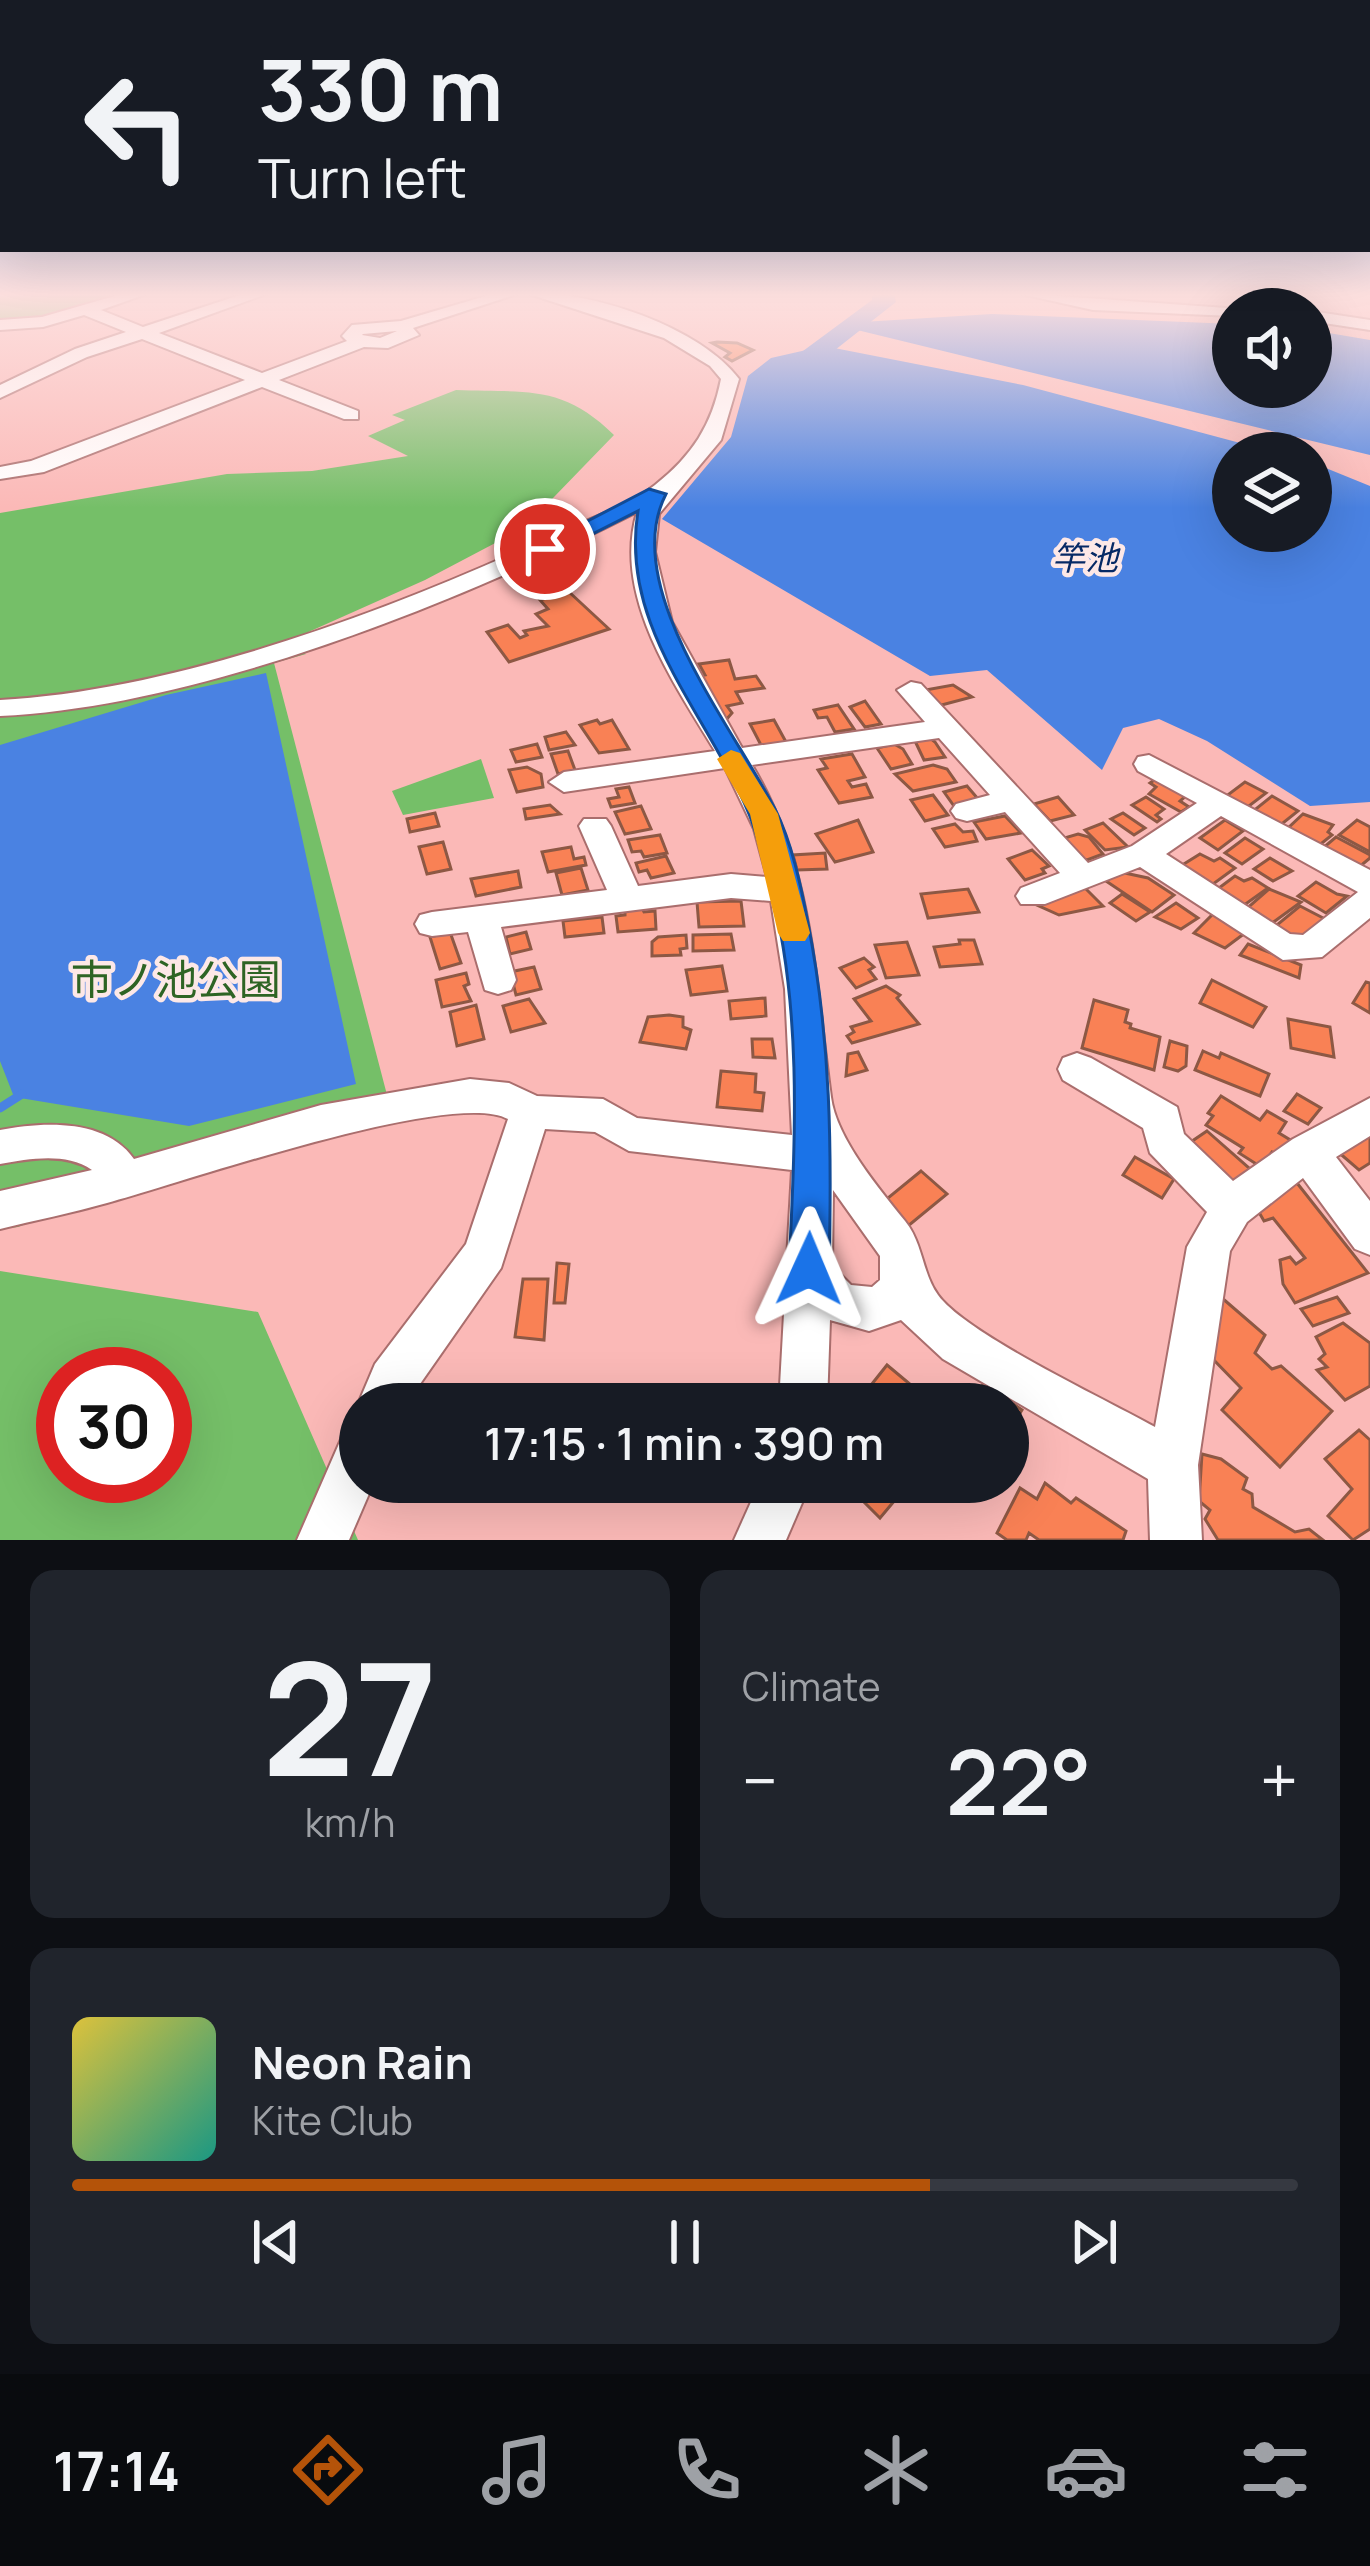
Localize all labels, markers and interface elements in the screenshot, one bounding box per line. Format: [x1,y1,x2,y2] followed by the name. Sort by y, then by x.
[258,31,503,146] text: 330 m
[60,48,216,204] icon: left
[258,140,467,214] text: Turn left
[1212,288,1332,552] map controls
[1212,288,1332,408] button: sound
[1212,432,1332,552] button: layers
[494,498,596,600] pin
[512,516,578,582] icon: arrive
[1052,535,1121,580] water label: 竿池
[71,950,281,1008] park label: 市ノ池公園
[746,1206,872,1332] position arrow
[36,1347,192,1503] speed limit sign: 30
[484,1412,884,1474] text: 17:15 · 1 min · 390 m
[262,1610,438,1823] text: 27
[742,1659,881,1713] text: Climate
[946,1719,1092,1842] text: 22°
[742,1735,778,1825] text: −
[1260,1735,1298,1825] text: +
[305,1795,395,1849] text: km/h
[252,2031,473,2093] text: Neon Rain
[252,2093,413,2147] text: Kite Club
[243,2209,309,2275] icon: previous
[652,2209,718,2275] icon: pause
[1061,2209,1127,2275] icon: next
[286,2428,370,2512] icon: directions
[475,2428,559,2512] icon: music
[665,2428,749,2512] icon: phone
[854,2428,938,2512] icon: climate
[1044,2428,1128,2512] icon: car
[1233,2428,1317,2512] icon: filters
[53,2433,180,2507] text: 17:14

